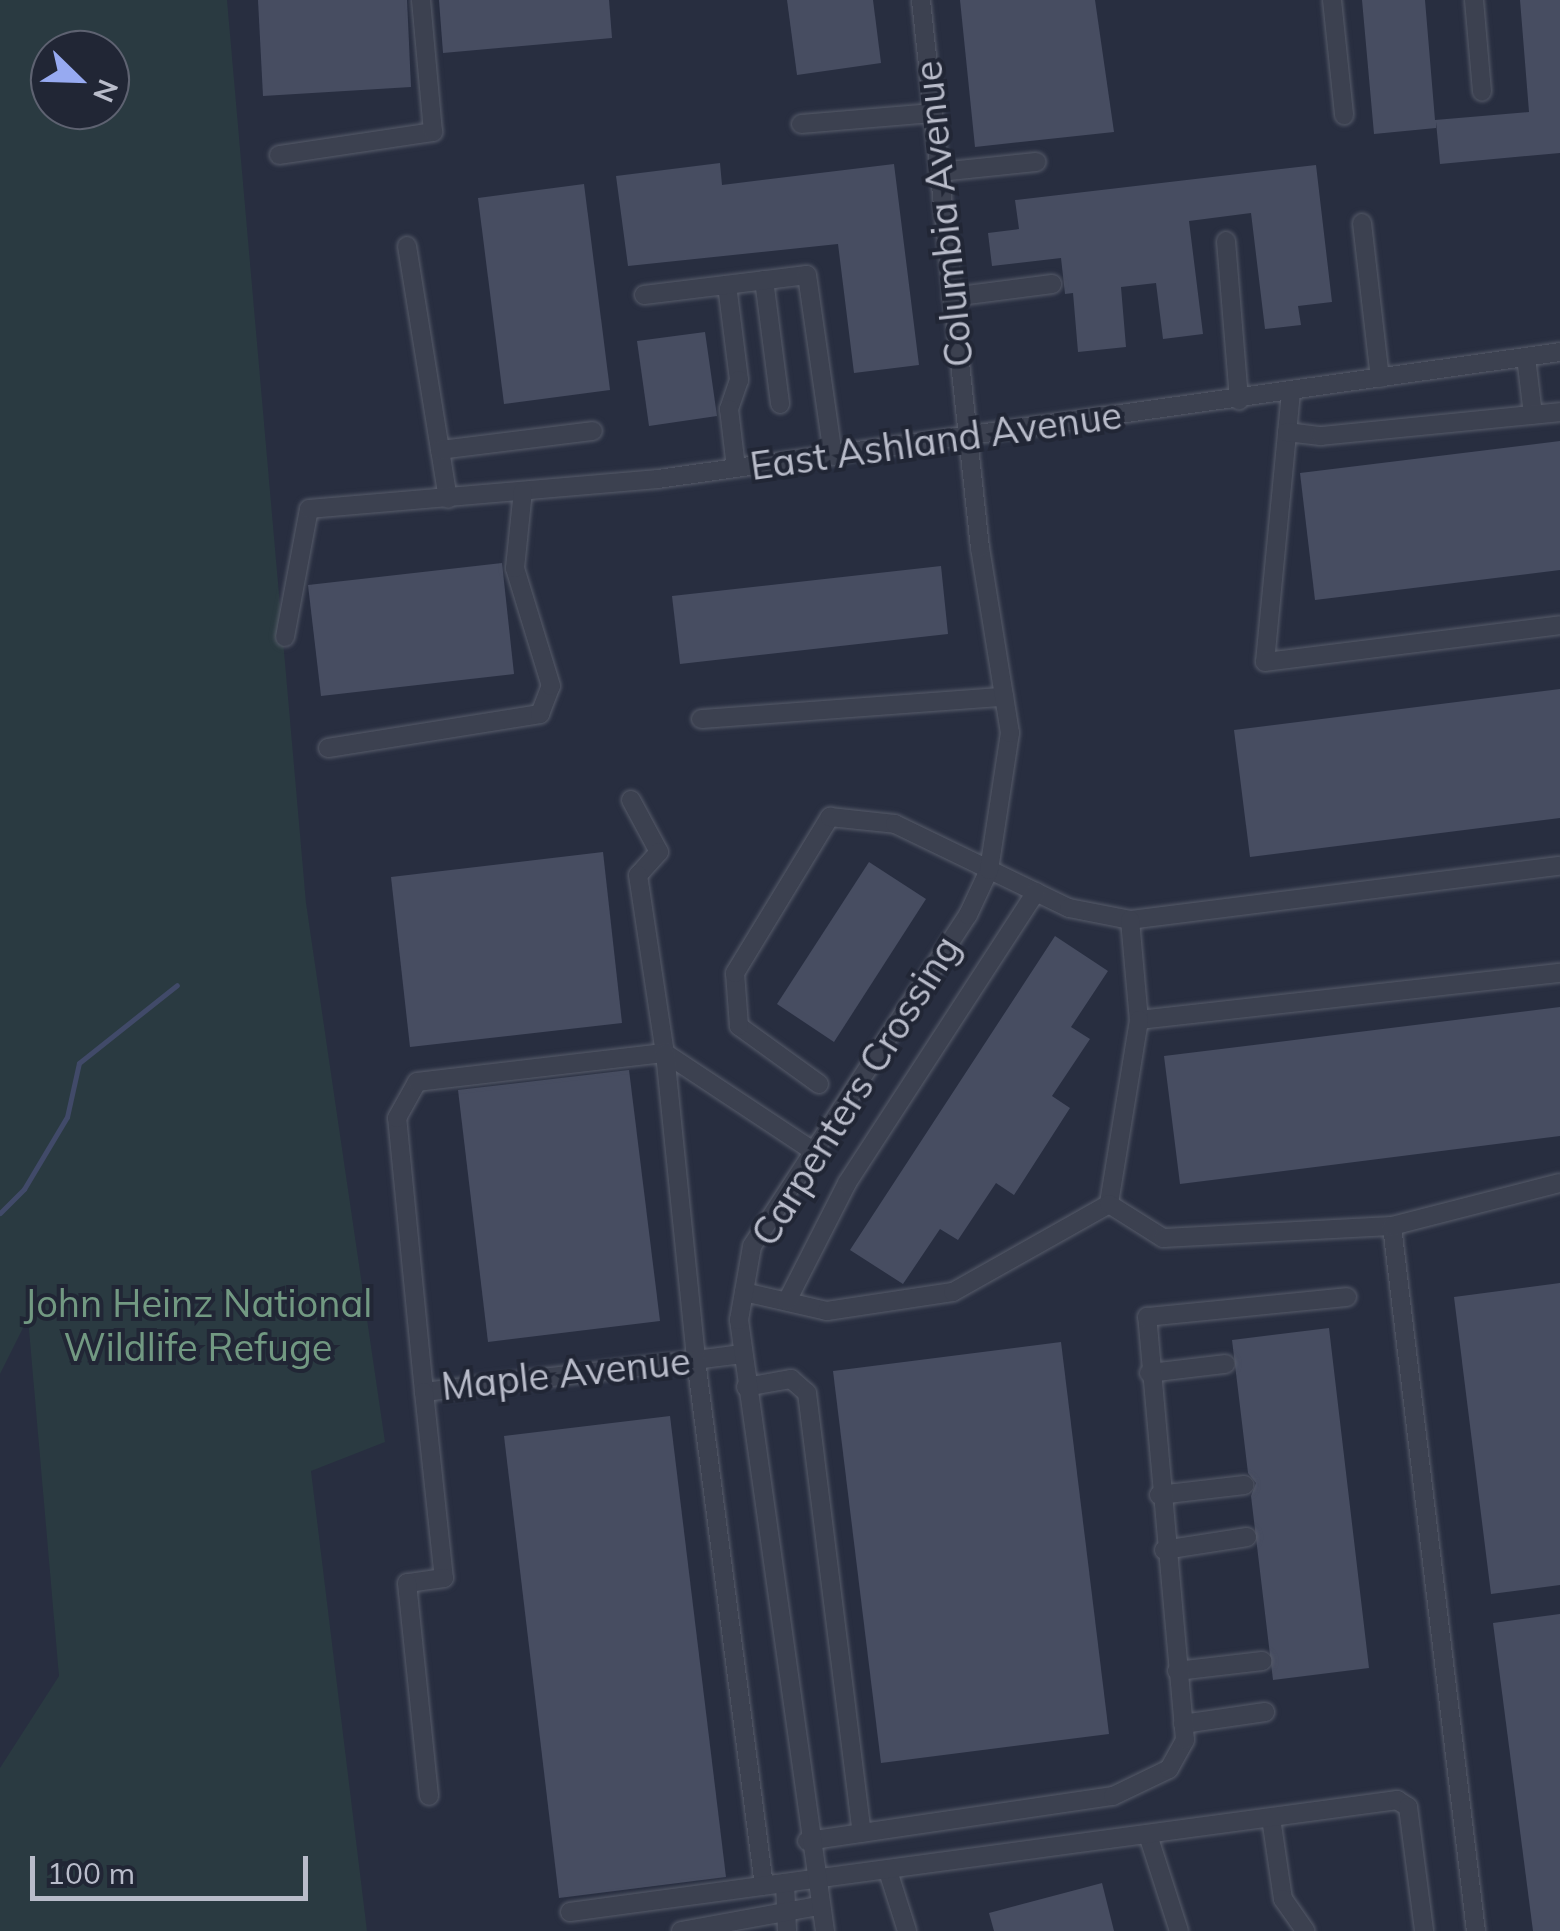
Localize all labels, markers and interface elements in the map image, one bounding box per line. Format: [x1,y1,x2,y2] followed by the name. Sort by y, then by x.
[30,30,130,130] north arrow
[905,59,983,369] street label: Columbia Avenue
[86,75,126,108] text: N
[747,392,1125,490] street label: East Ashland Avenue
[742,928,970,1254] street label: Carpenters Crossing
[24,1281,372,1370] park label: John Heinz National Wildlife Refuge
[439,1338,693,1410] street label: Maple Avenue
[35,1836,312,1898] scale bar
[47,1854,135,1892] text: 100 m

